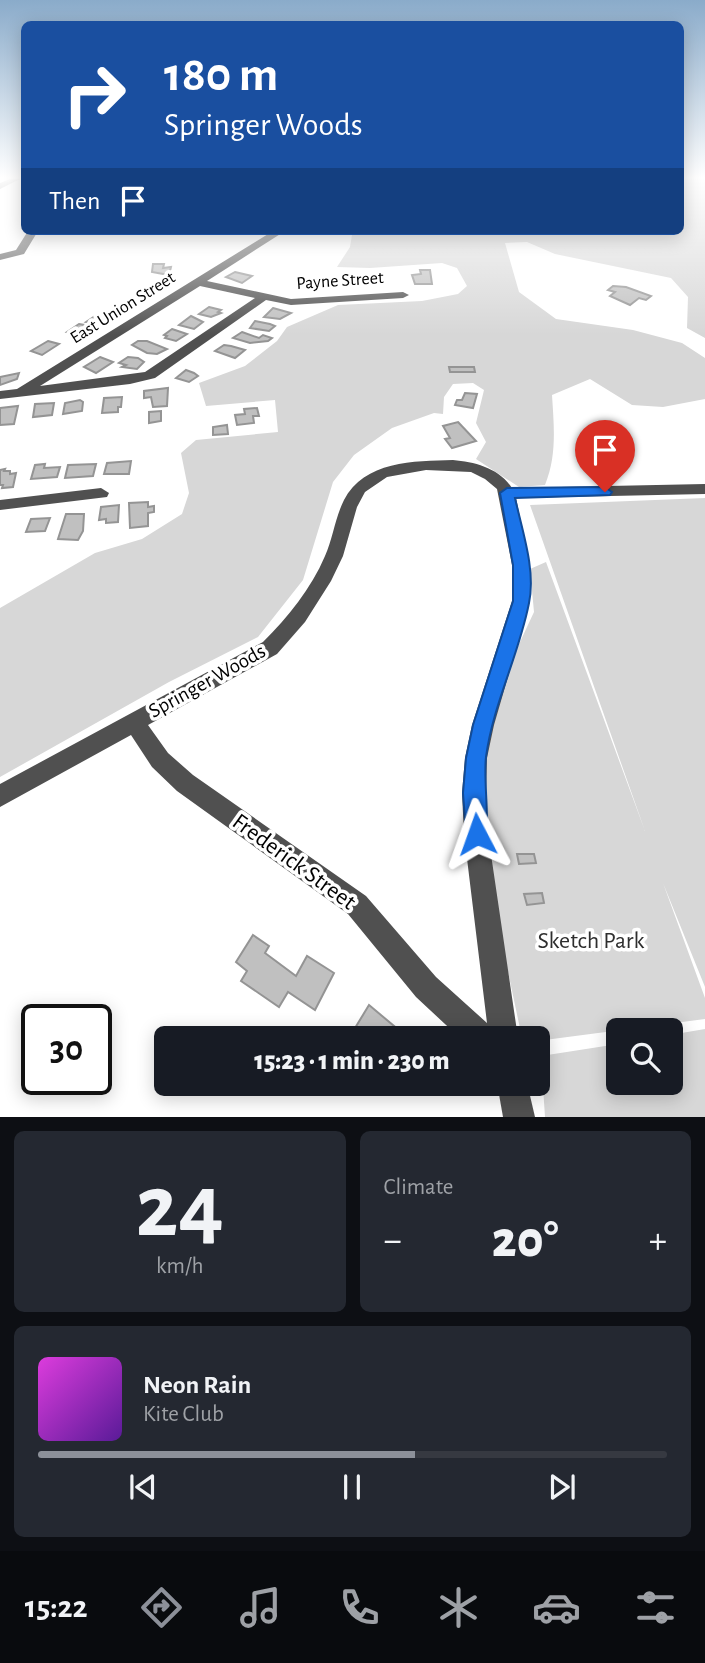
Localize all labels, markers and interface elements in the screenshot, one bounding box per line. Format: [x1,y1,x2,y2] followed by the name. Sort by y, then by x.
[49,49,140,140] icon: right
[164,51,278,100] text: 180 m
[164,109,363,141] text: Springer Woods
[114,182,152,220] icon: arrive
[49,188,100,214] text: Then
[67,268,179,347] street label: East Union Street
[296,269,385,293] street label: Payne Street
[575,420,635,492] pin
[586,431,624,469] icon: arrive
[145,640,269,722] street label: Springer Woods
[440,797,514,871] position arrow
[228,809,360,915] street label: Frederick Street
[537,929,645,953] park label: Sketch Park
[21,1004,112,1095] speed limit sign: 30
[606,1018,683,1095] map controls
[606,1018,683,1095] button: search
[254,1048,450,1074] text: 15:23 · 1 min · 230 m
[135,1162,224,1253] text: 24
[384,1176,453,1199] text: Climate
[492,1214,559,1266] text: 20°
[384,1222,402,1260] text: −
[649,1222,667,1260] text: +
[156,1255,203,1278] text: km/h
[143,1372,251,1398] text: Neon Rain
[143,1403,224,1426] text: Kite Club
[124,1468,162,1506] icon: previous
[333,1468,371,1506] icon: pause
[543,1468,581,1506] icon: next
[137,1583,186,1632] icon: directions
[236,1583,285,1632] icon: music
[335,1583,384,1632] icon: phone
[434,1583,483,1632] icon: climate
[532,1583,581,1632] icon: car
[631,1583,680,1632] icon: filters
[25,1591,88,1623] text: 15:22

